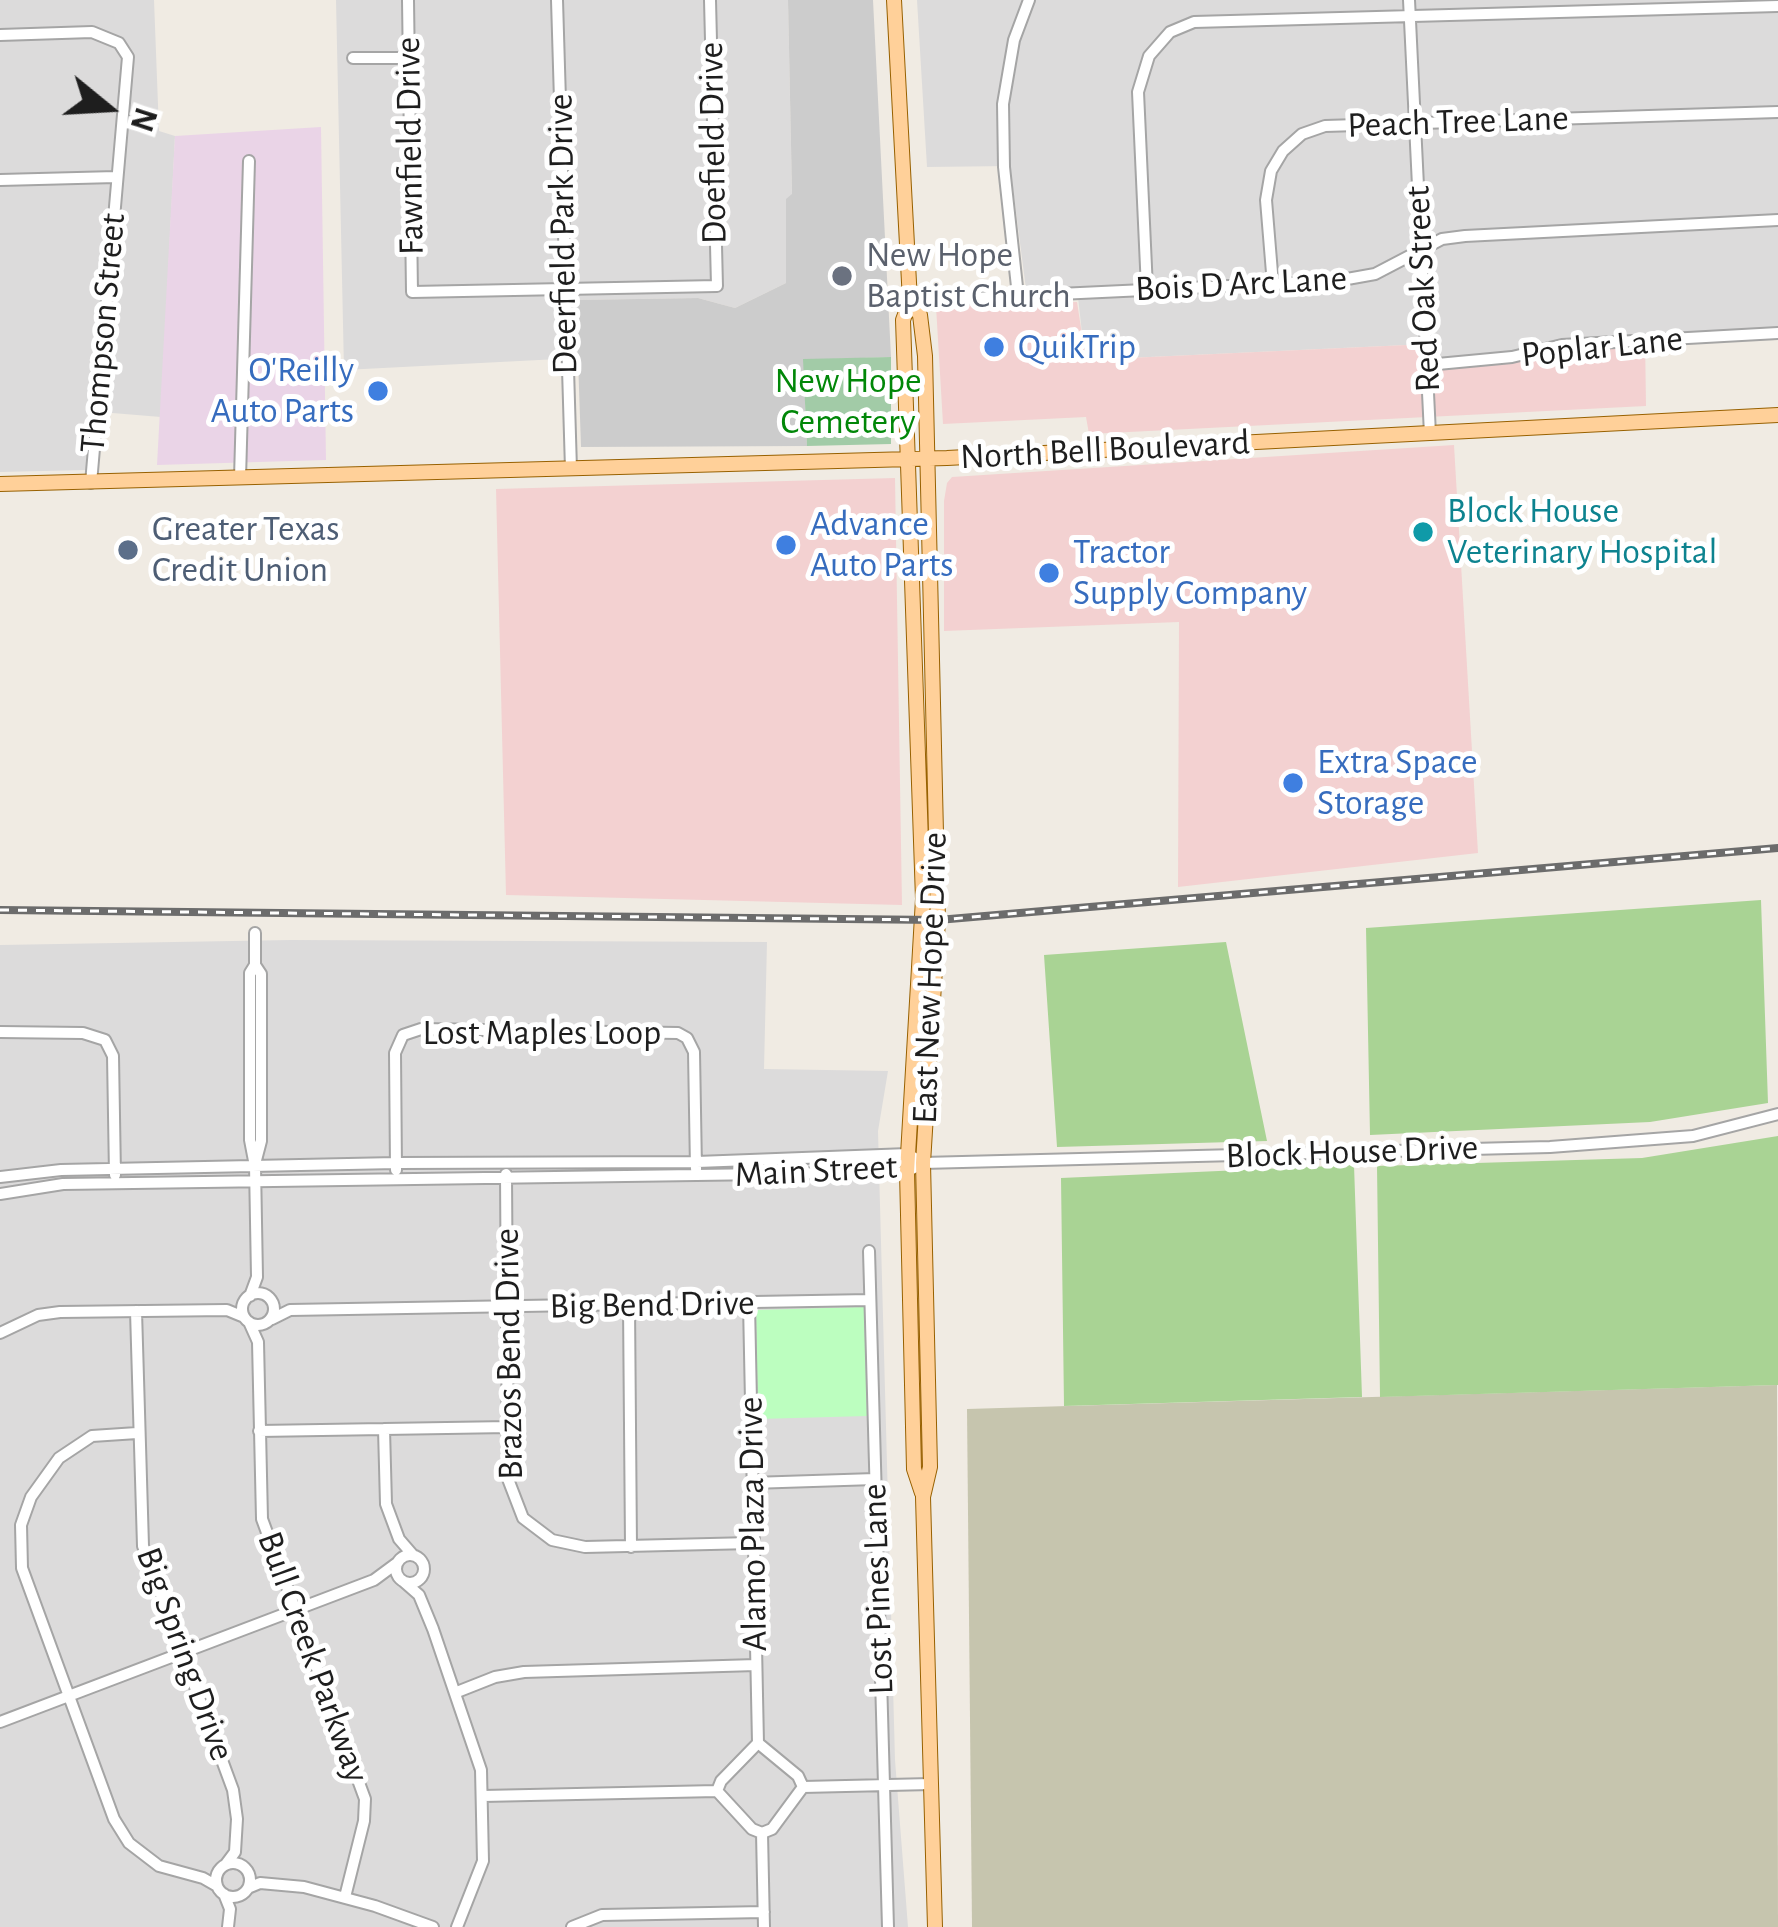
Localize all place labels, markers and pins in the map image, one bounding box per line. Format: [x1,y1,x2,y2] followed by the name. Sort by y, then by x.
[866,233,1071,318] place label: New Hope Baptist Church
[829,263,855,289] marker: New Hope Baptist Church
[1018,325,1136,369] place label: QuikTrip
[981,334,1007,360] marker: QuikTrip
[210,348,354,433] place label: O'Reilly Auto Parts
[365,378,391,404] marker: O'Reilly Auto Parts
[1447,489,1717,574] place label: Block House Veterinary Hospital
[810,502,954,587] place label: Advance Auto Parts
[152,507,340,592] place label: Greater Texas Credit Union
[1410,519,1436,545] marker: Block House Veterinary Hospital
[1073,530,1307,615] place label: Tractor Supply Company
[773,532,799,558] marker: Advance Auto Parts
[115,537,141,563] marker: Greater Texas Credit Union
[1036,560,1062,586] marker: Tractor Supply Company
[1317,740,1478,825] place label: Extra Space Storage
[1280,770,1306,796] marker: Extra Space Storage

